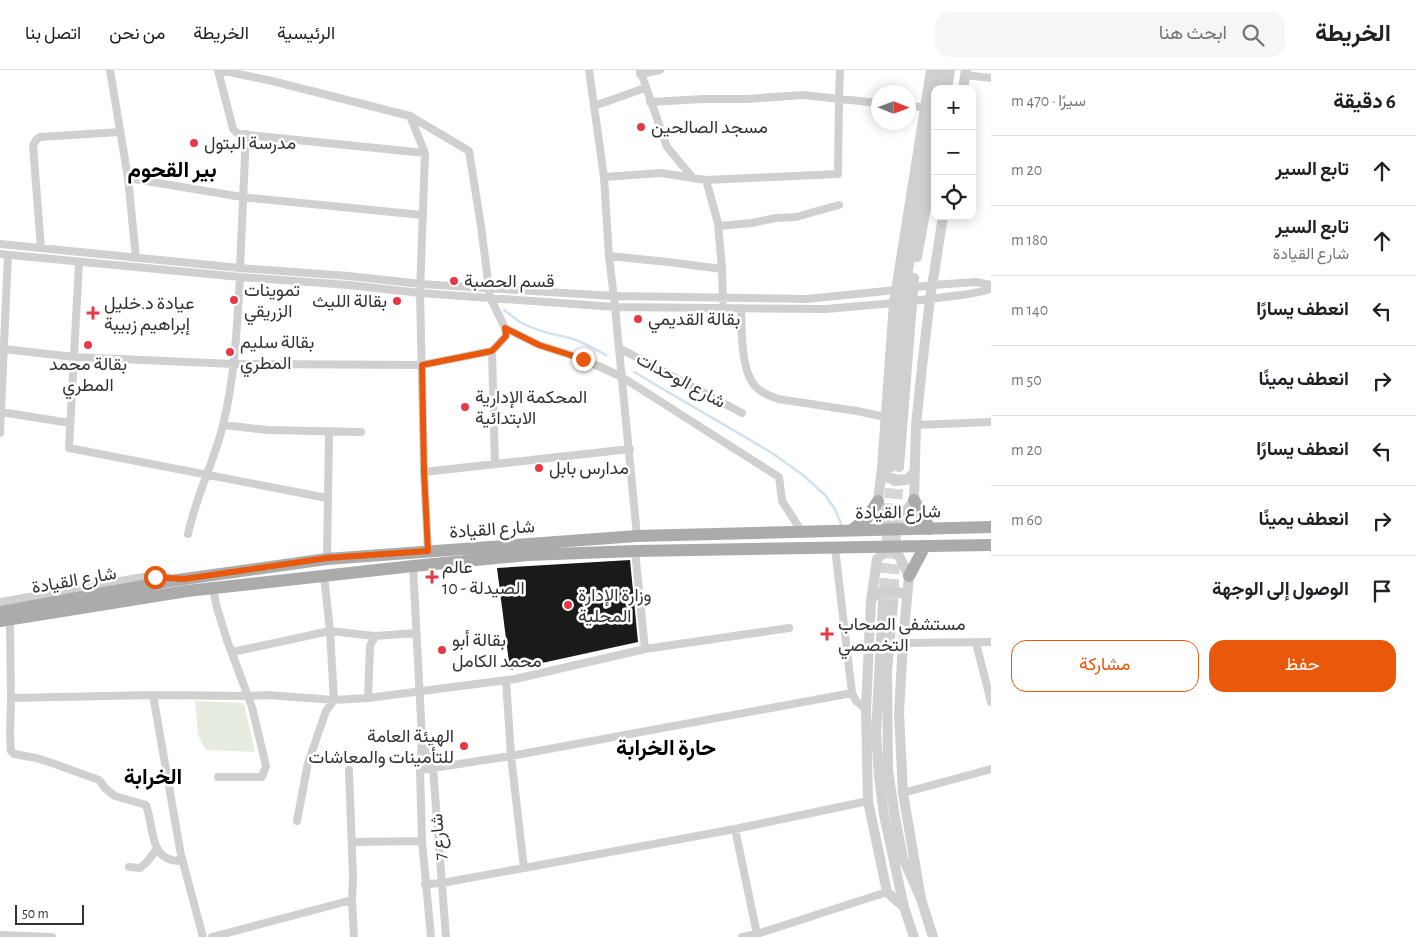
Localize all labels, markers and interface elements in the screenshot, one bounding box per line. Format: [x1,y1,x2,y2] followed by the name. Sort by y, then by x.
[935,12,1285,57] search box
[1239,21,1267,49] icon: search
[1315,22,1391,46] text: الخريطة
[1159,24,1227,43] text: ابحث هنا
[25,25,81,43] text: اتصل بنا
[109,25,165,43] text: من نحن
[193,25,249,43] text: الخريطة
[277,25,335,43] text: الرئيسية
[871,85,916,130] north arrow
[931,85,976,220] map controls
[931,85,976,130] button: +
[1333,91,1396,112] text: 6 دقيقة
[1011,93,1086,109] text: سيرًا · 470 m
[651,119,768,138] place label: مسجد الصالحين
[635,121,647,133] marker: مسجد الصالحين
[931,130,976,175] button: −
[204,135,296,154] place label: مدرسة البتول
[188,137,200,149] marker: مدرسة البتول
[1368,157,1396,185] icon: ahead
[127,159,217,184] district label: بير القحوم
[1275,160,1349,179] text: تابع السير
[1011,162,1042,178] text: 20 m
[931,175,976,220] button: locate
[1275,218,1349,237] text: تابع السير
[1368,227,1396,255] icon: ahead
[1011,232,1048,248] text: 180 m
[1273,246,1349,262] text: شارع القيادة
[464,273,554,293] place label: قسم الحصبة
[448,275,460,287] marker: قسم الحصبة
[244,282,300,326] place label: تموينات الزريقي
[312,293,387,311] place label: بقالة الليث
[228,294,240,306] marker: تموينات الزريقي
[104,295,194,336] place label: عيادة د.خليل إبراهيم زبيبة
[391,295,403,307] marker: بقالة الليث
[1368,297,1396,325] icon: left
[1256,300,1349,319] text: انعطف يسارًا
[1011,302,1048,318] text: 140 m
[86,306,100,320] marker: عيادة د.خليل إبراهيم زبيبة
[648,311,740,334] place label: بقالة القديمي
[632,313,644,325] marker: بقالة القديمي
[240,334,314,378] place label: بقالة سليم المطري
[82,339,94,351] marker: بقالة محمد المطري
[224,346,236,358] marker: بقالة سليم المطري
[572,348,595,371] route end
[632,350,728,414] street label: شارع الوحدات
[49,356,127,400] place label: بقالة محمد المطري
[1368,367,1396,395] icon: right
[1259,370,1349,389] text: انعطف يمينًا
[1011,372,1042,388] text: 50 m
[475,389,587,428] place label: المحكمة الإدارية الابتدائية
[459,401,471,413] marker: المحكمة الإدارية الابتدائية
[1368,437,1396,465] icon: left
[1256,440,1349,459] text: انعطف يسارًا
[1011,442,1042,458] text: 20 m
[549,460,629,479] place label: مدارس بابل
[533,462,545,474] marker: مدارس بابل
[855,503,941,525] street label: شارع القيادة
[1368,507,1396,535] icon: right
[1259,510,1349,529] text: انعطف يمينًا
[1011,512,1042,528] text: 60 m
[449,518,536,544] street label: شارع القيادة
[442,559,525,598] place label: عالم الصيدلة - 10
[30,565,118,599] street label: شارع القيادة
[144,566,167,589] route start
[426,571,438,583] marker: عالم الصيدلة - 10
[1368,577,1396,605] icon: arrive
[1212,580,1349,599] text: الوصول إلى الوجهة
[578,587,652,626] place label: وزارة الإدارة المحلية
[562,599,574,611] marker: وزارة الإدارة المحلية
[838,616,966,660] place label: مستشفى الصحاب التخصصي
[820,627,834,641] marker: مستشفى الصحاب التخصصي
[452,630,542,672] place label: بقالة أبو محمد الكامل
[1011,640,1199,692] button: مشاركة
[1209,640,1396,692] button: حفظ
[436,644,448,656] marker: بقالة أبو محمد الكامل
[309,728,454,768] place label: الهيئة العامة للتأمينات والمعاشات
[616,737,716,761] district label: حارة الخرابة
[458,740,470,752] marker: الهيئة العامة للتأمينات والمعاشات
[124,766,182,790] district label: الخرابة
[428,813,452,861] street label: شارع 7
[15,902,84,925] scale bar
[22,907,49,921] text: 50 m

